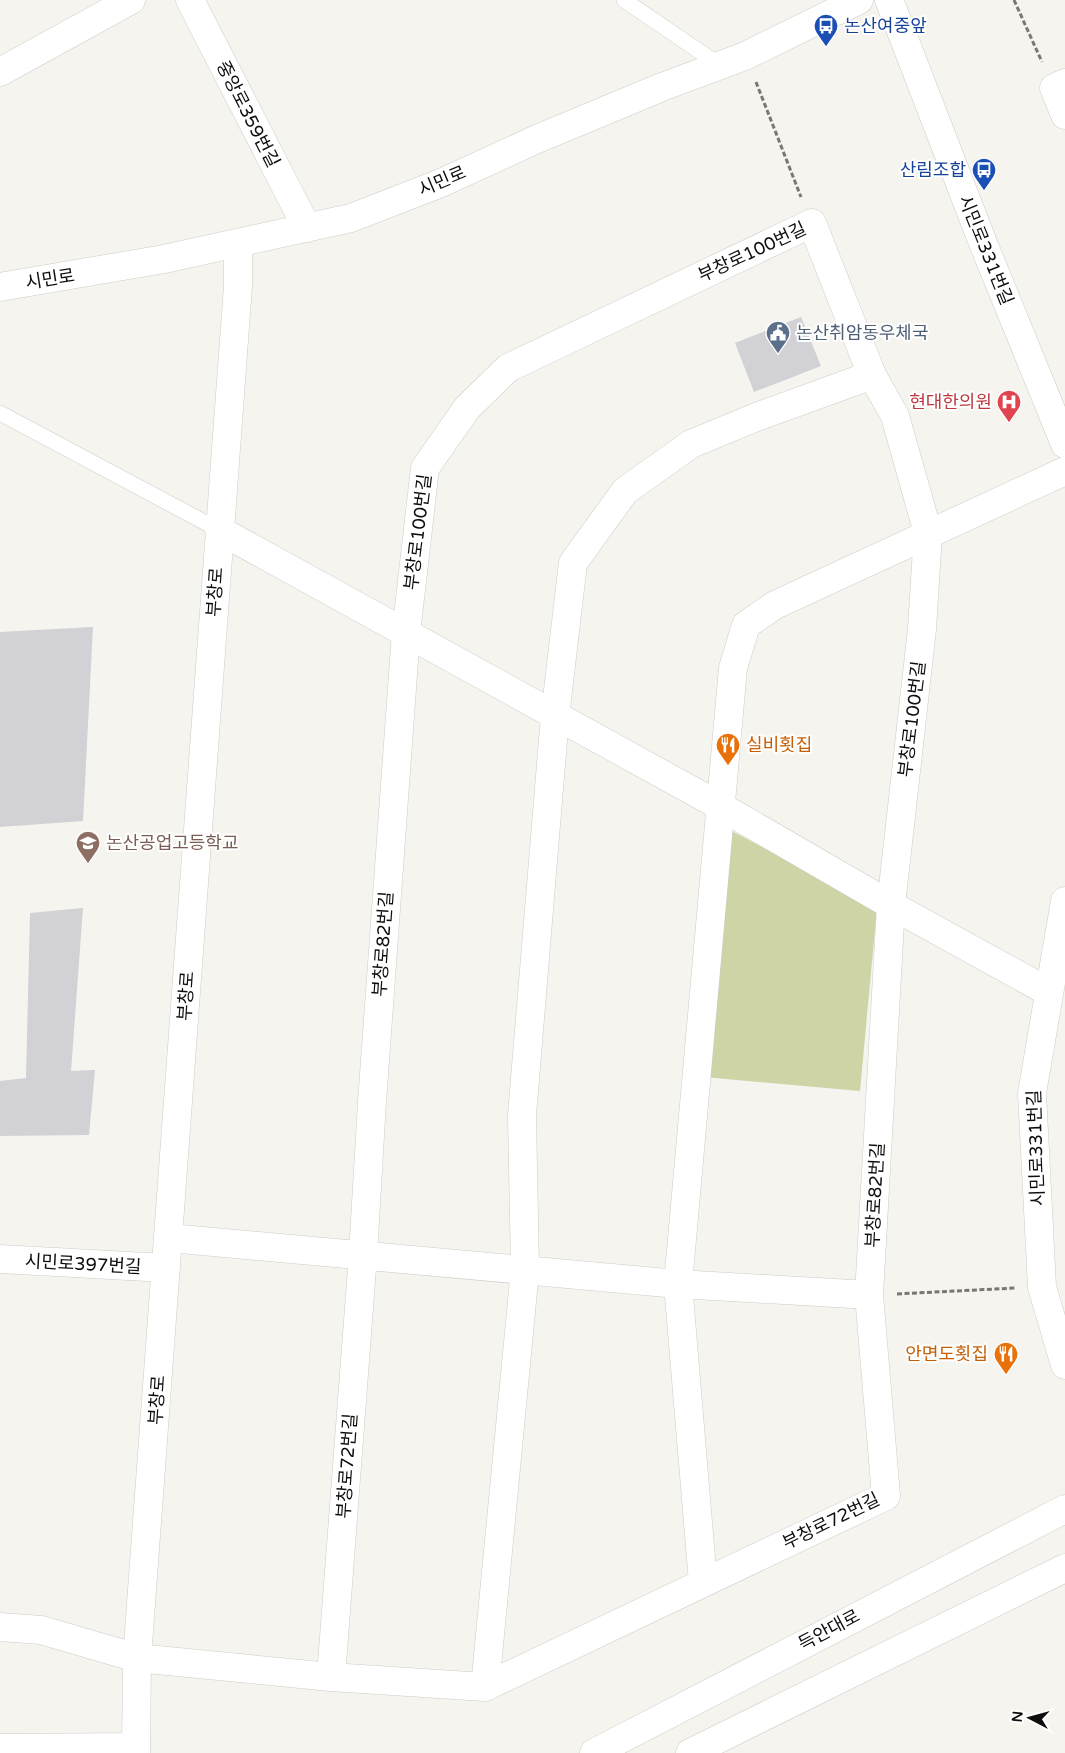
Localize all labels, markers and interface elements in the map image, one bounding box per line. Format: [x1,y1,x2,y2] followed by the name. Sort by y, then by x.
[813,13,839,47] bus stop icon: 논산여중앞
[844,15,927,37] place label: 논산여중앞
[212,57,284,171] street label: 중앙로359번길
[971,157,997,191] bus stop icon: 산림조합
[900,159,966,181] place label: 산림조합
[415,161,469,201] street label: 시민로
[954,192,1018,308] street label: 시민로331번길
[694,217,810,287] street label: 부창로100번길
[24,264,76,294] street label: 시민로
[765,320,791,354] public building icon: 논산취암동우체국
[796,322,928,344] place label: 논산취암동우체국
[996,389,1022,423] hospital icon: 현대한의원
[909,391,992,413] place label: 현대한의원
[400,473,436,591] street label: 부창로100번길
[202,566,228,618] street label: 부창로
[894,660,930,778] street label: 부창로100번길
[715,732,741,766] restaurant icon: 실비횟집
[746,734,812,756] place label: 실비횟집
[75,830,101,864] school or university icon: 논산공업고등학교
[106,832,238,854] place label: 논산공업고등학교
[368,891,398,997] street label: 부창로82번길
[173,970,199,1022] street label: 부창로
[1023,1089,1049,1207] street label: 시민로331번길
[861,1142,889,1248] street label: 부창로82번길
[24,1250,142,1278] street label: 시민로397번길
[993,1341,1019,1375] restaurant icon: 안면도횟집
[905,1343,988,1365] place label: 안면도횟집
[144,1374,170,1426] street label: 부창로
[332,1413,362,1519] street label: 부창로72번길
[779,1488,883,1554] street label: 부창로72번길
[795,1605,863,1655] street label: 득안대로
[1005,1693,1055,1743] north arrow
[1009,1710,1027,1723] text: N

